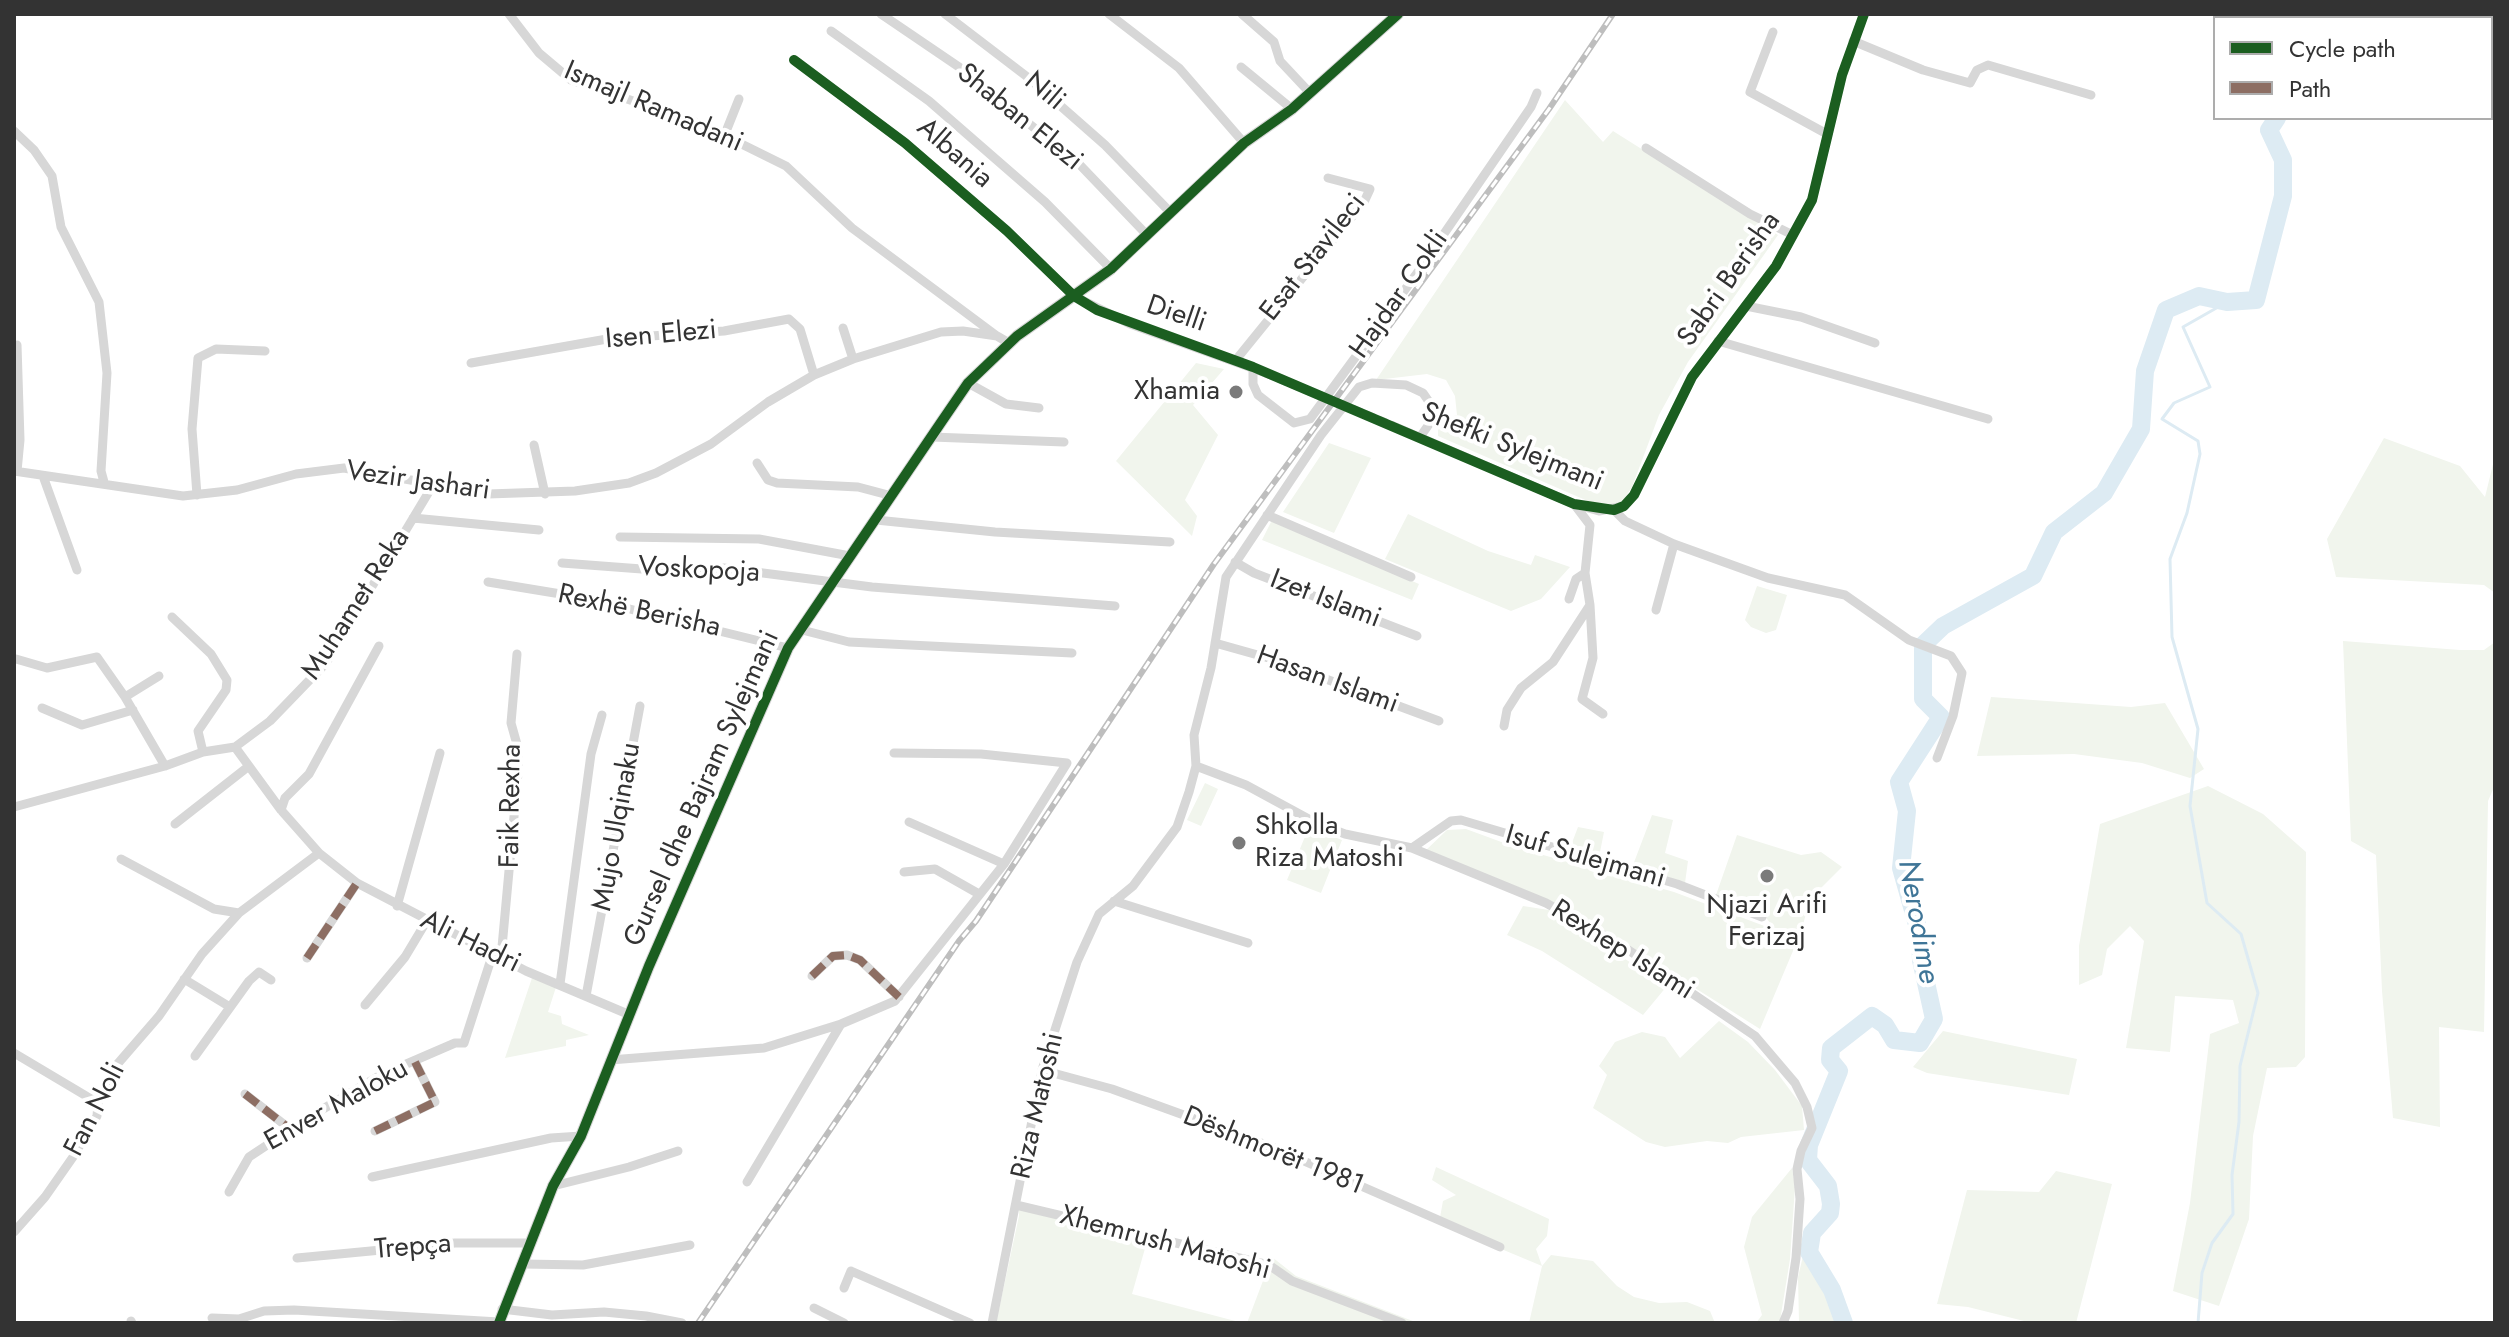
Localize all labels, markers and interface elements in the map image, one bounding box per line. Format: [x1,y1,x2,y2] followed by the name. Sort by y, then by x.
[2213,16,2493,120] legend
[2289,31,2396,66] text: Cycle path
[558,55,748,161] street label: Ismajl Ramadani
[949,57,1089,179] street label: Shaban Elezi
[1017,65,1071,119] street label: Nili
[2289,71,2331,106] text: Path
[909,112,999,196] street label: Albania
[1254,188,1374,328] street label: Esat Stavileci
[1671,206,1789,354] street label: Sabri Berisha
[1344,225,1456,365] street label: Hajdar Cokli
[1142,289,1210,341] street label: Dielli
[604,314,718,358] street label: Isen Elezi
[1134,375,1220,409] place label: Xhamia
[1227,383,1245,401] marker: Xhamia
[1416,396,1608,500] street label: Shefki Sylejmani
[344,455,492,509] street label: Vezir Jashari
[296,523,418,687] street label: Muhamet Reka
[637,551,761,591] street label: Voskopoja
[1265,564,1385,636] street label: Izet Islami
[555,578,723,646] street label: Rexhë Berisha
[618,626,788,952] street label: Gursel dhe Bajram Sylejmani
[1251,640,1403,722] street label: Hasan Islami
[587,740,649,914] street label: Mujo Ulqinaku
[494,744,530,868] street label: Faik Rexha
[1255,810,1404,876] place label: Shkolla Riza Matoshi
[1501,819,1669,897] street label: Isuf Sulejmani
[1230,834,1248,852] marker: Shkolla Riza Matoshi
[1888,857,1946,987] water label: Nerodime
[1758,867,1776,885] marker: Njazi Arifi Ferizaj
[1706,889,1828,955] place label: Njazi Arifi Ferizaj
[1544,894,1700,1008] street label: Rexhep Islami
[415,904,525,982] street label: Ali Hadri
[1006,1030,1072,1182] street label: Riza Matoshi
[259,1053,415,1159] street label: Enver Maloku
[58,1058,134,1162] street label: Fan Noli
[1178,1100,1368,1204] street label: Dëshmorët 1981
[1056,1200,1274,1288] street label: Xhemrush Matoshi
[373,1228,453,1268] street label: Trepça

